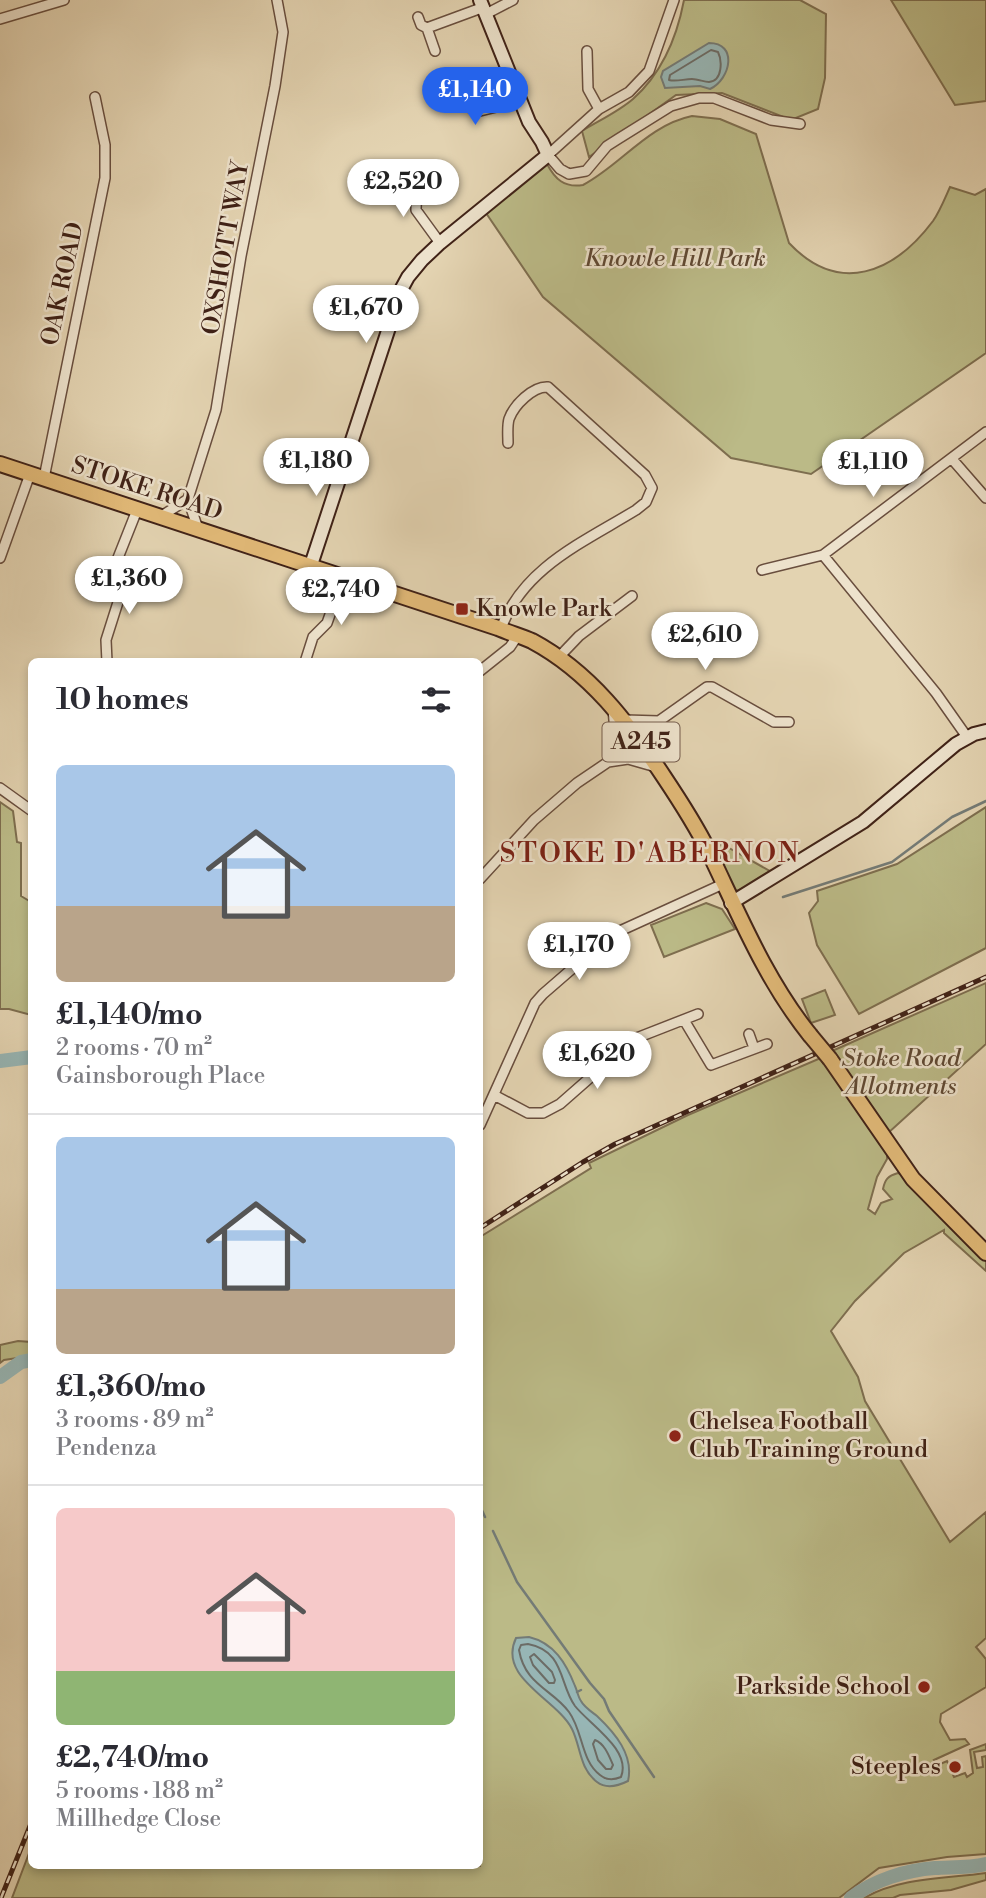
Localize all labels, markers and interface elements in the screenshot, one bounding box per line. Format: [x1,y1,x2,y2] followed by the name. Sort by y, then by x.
[418,68,532,127] pin: £1,140
[438,76,512,104] text: £1,140
[196,158,256,337] street label: OXSHOTT WAY
[346,160,460,219] pin: £2,520
[363,168,443,196] text: £2,520
[35,220,91,348] street label: OAK ROAD
[584,244,766,274] park label: Knowle Hill Park
[309,286,423,345] pin: £1,670
[329,294,403,322] text: £1,670
[259,438,373,498] pin: £1,180
[816,440,930,499] pin: £1,110
[279,447,353,475] text: £1,180
[838,448,908,476] text: £1,110
[68,450,226,528] street label: STOKE ROAD
[72,556,186,616] pin: £1,360
[91,565,167,593] text: £1,360
[284,568,398,627] pin: £2,740
[302,576,380,604] text: £2,740
[476,594,613,624] place label: Knowle Park
[454,601,470,617] marker: Knowle Park
[648,612,762,672] pin: £2,610
[667,621,743,649] text: £2,610
[56,681,189,719] text: 10 homes
[417,681,455,719] icon: filters
[602,722,680,762] road number: A245
[193,811,319,937] icon: home
[499,836,801,871] district label: STOKE D'ABERNON
[522,922,636,982] pin: £1,170
[544,931,614,959] text: £1,170
[56,996,203,1034] text: £1,140/mo
[540,1032,654,1091] pin: £1,620
[56,1034,212,1062] text: 2 rooms · 70 m²
[559,1040,635,1068] text: £1,620
[841,1044,962,1102] park label: Stoke Road Allotments
[56,1062,265,1090] text: Gainsborough Place
[193,1183,319,1309] icon: home
[56,1368,206,1406] text: £1,360/mo
[56,1406,213,1434] text: 3 rooms · 89 m²
[689,1407,928,1465] place label: Chelsea Football Club Training Ground
[667,1428,683,1444] marker: Chelsea Football Club Training Ground
[56,1434,157,1462] text: Pendenza
[193,1554,319,1680] icon: home
[736,1672,910,1702] place label: Parkside School
[916,1679,932,1695] marker: Parkside School
[56,1739,209,1777] text: £2,740/mo
[851,1752,941,1782] place label: Steeples
[947,1759,963,1775] marker: Steeples
[56,1777,223,1805] text: 5 rooms · 188 m²
[56,1805,221,1833] text: Millhedge Close

